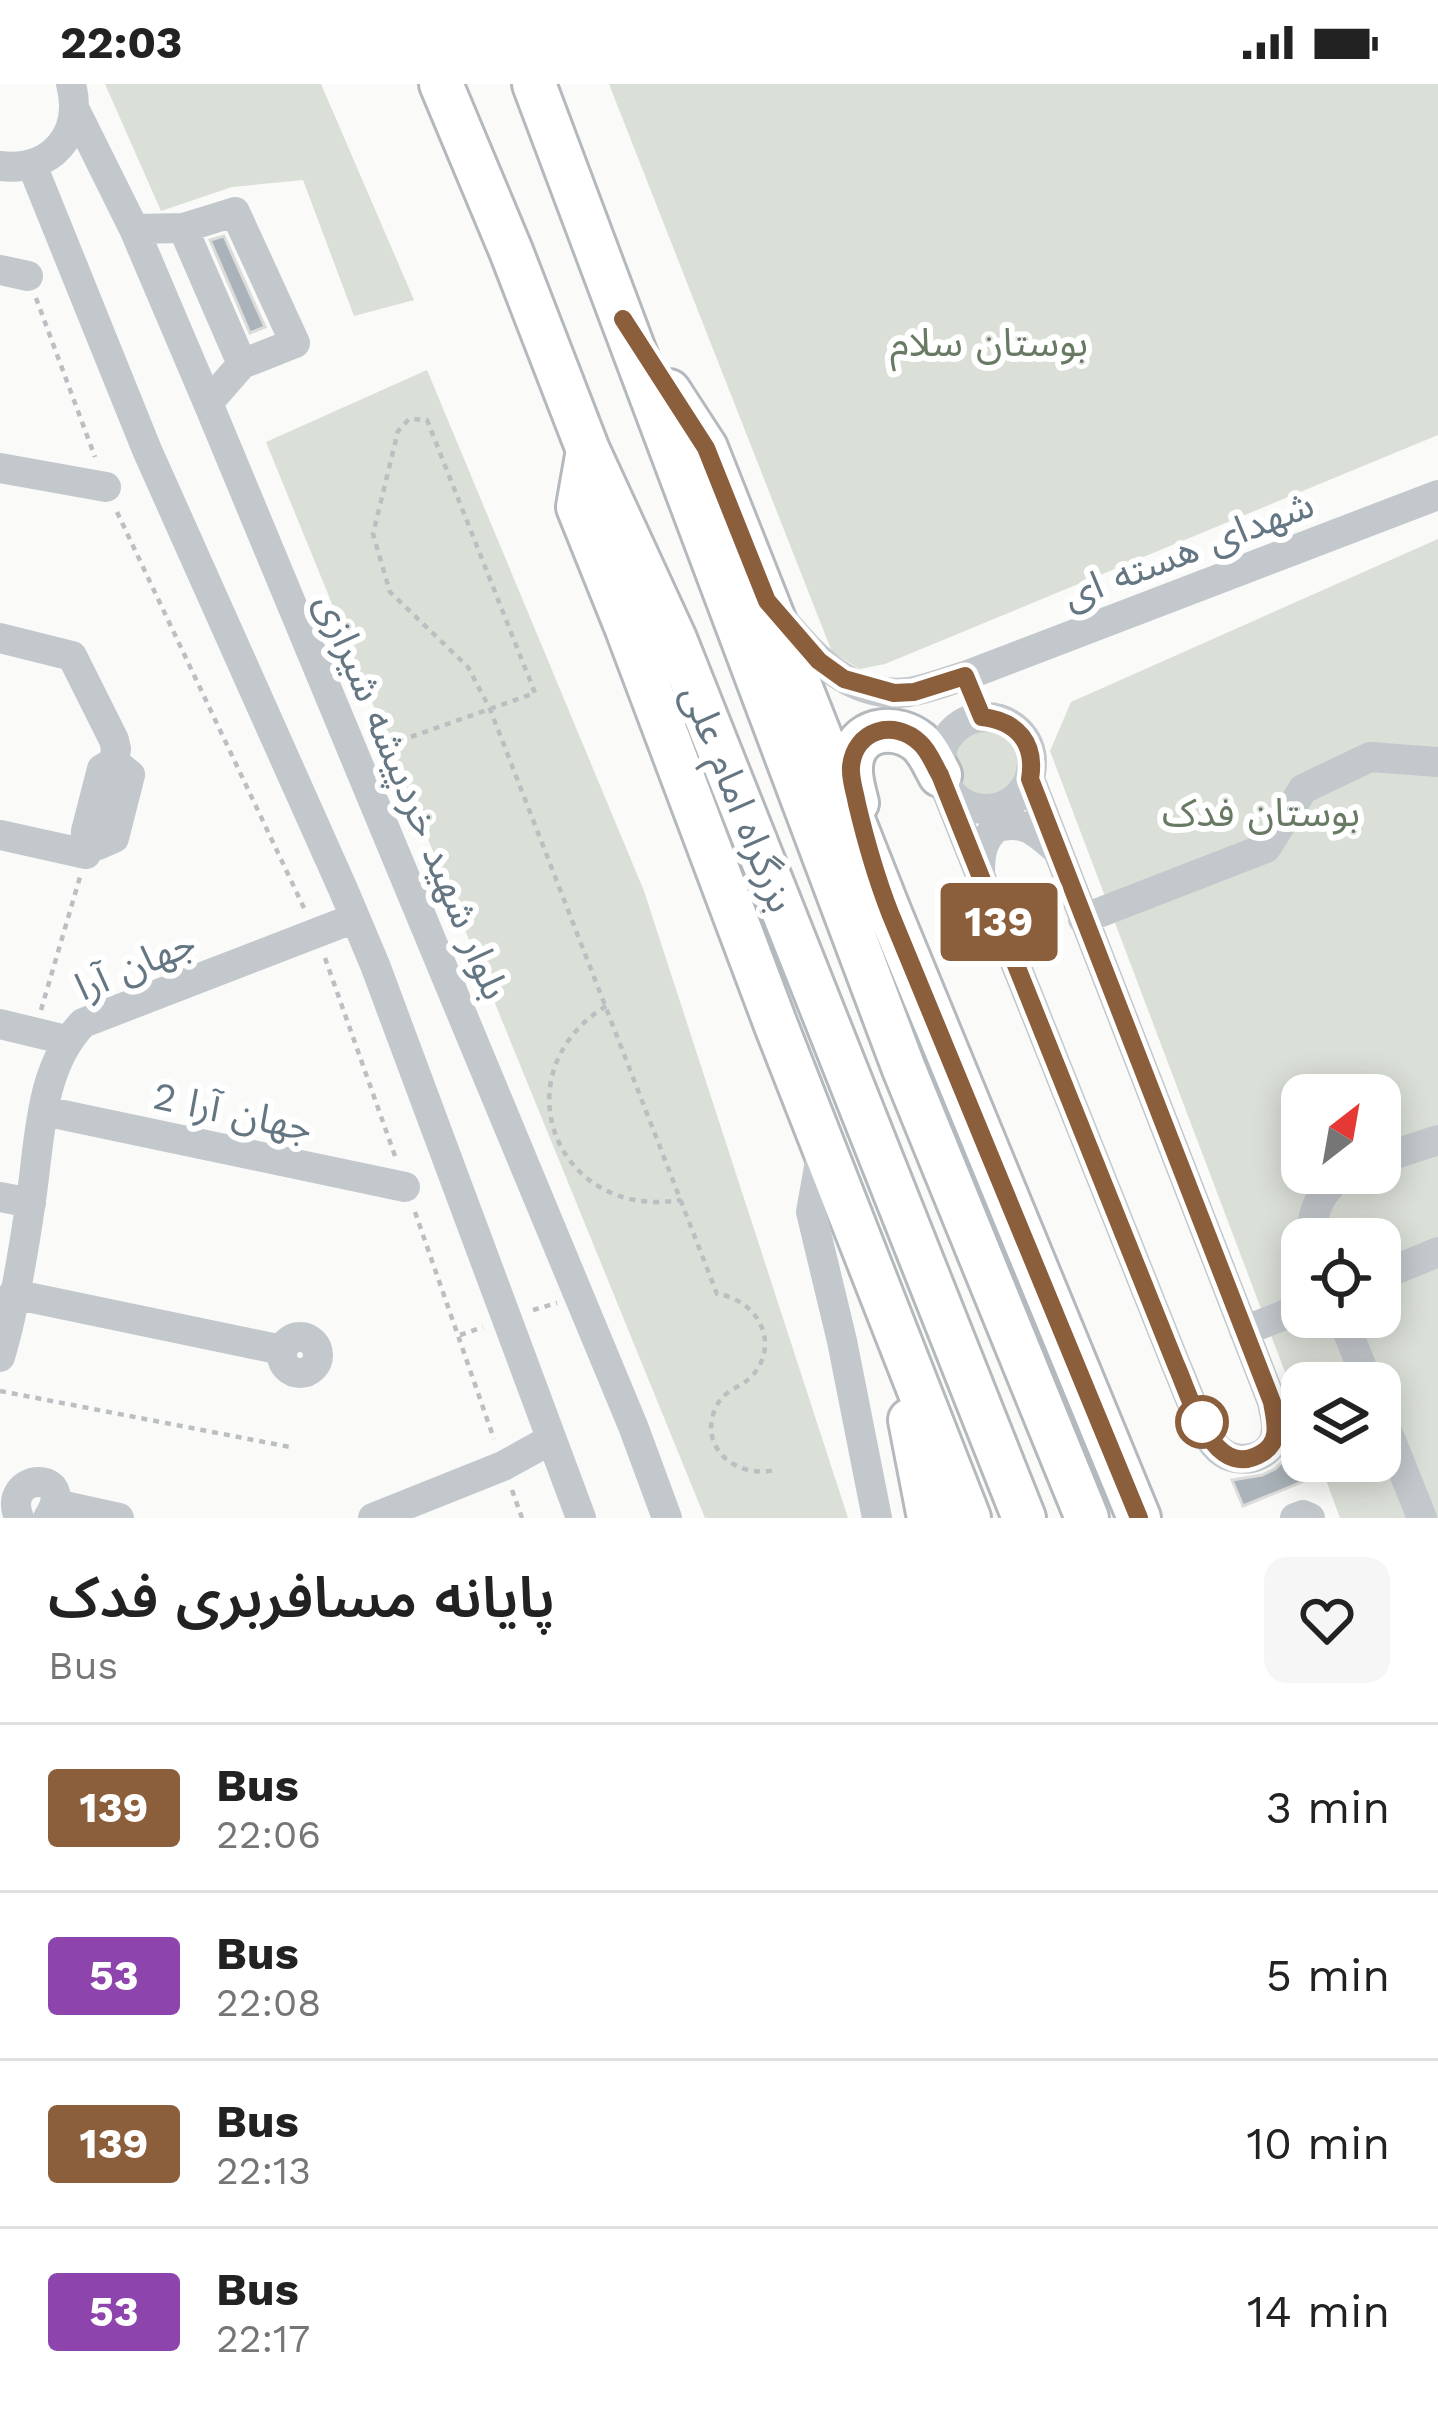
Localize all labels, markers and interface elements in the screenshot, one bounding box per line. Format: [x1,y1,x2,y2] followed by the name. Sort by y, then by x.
[60,16,183,69] text: 22:03
[890,320,1088,372] park label: بوستان سلام
[1057,481,1320,618] street label: شهدای هسته ای
[303,586,519,1007] street label: بلوار شهید خردپیشه شیرازی
[666,678,805,921] street label: بزرگراه امام علی
[1162,790,1360,835] park label: بوستان فدک
[930,883,1068,961] line badge: 139
[965,897,1033,946] text: 139
[68,919,202,1010] street label: جهان آرا
[149,1073,317,1150] street label: جهان آرا 2
[1281,1074,1401,1194] north arrow
[1281,1074,1401,1482] map controls
[1281,1218,1401,1338] button: locate
[1281,1362,1401,1482] button: layers
[1177,1397,1227,1447] unlabelled marker
[1264,1557,1390,1683] button: heart
[48,1564,555,1631] text: پایانه مسافربری فدک
[48,1643,118,1688] text: Bus
[216,1759,299,1812] text: Bus
[1266,1781,1390,1834] text: 3 min
[80,1783,148,1832] text: 139
[216,1812,321,1857] text: 22:06
[216,1927,299,1980] text: Bus
[1266,1949,1390,2002] text: 5 min
[89,1951,139,2000] text: 53
[216,1980,321,2025] text: 22:08
[216,2095,299,2148] text: Bus
[1246,2117,1390,2170] text: 10 min
[80,2119,148,2168] text: 139
[216,2148,311,2193] text: 22:13
[216,2263,299,2316] text: Bus
[1247,2285,1390,2338] text: 14 min
[89,2287,139,2336] text: 53
[216,2316,310,2361] text: 22:17

